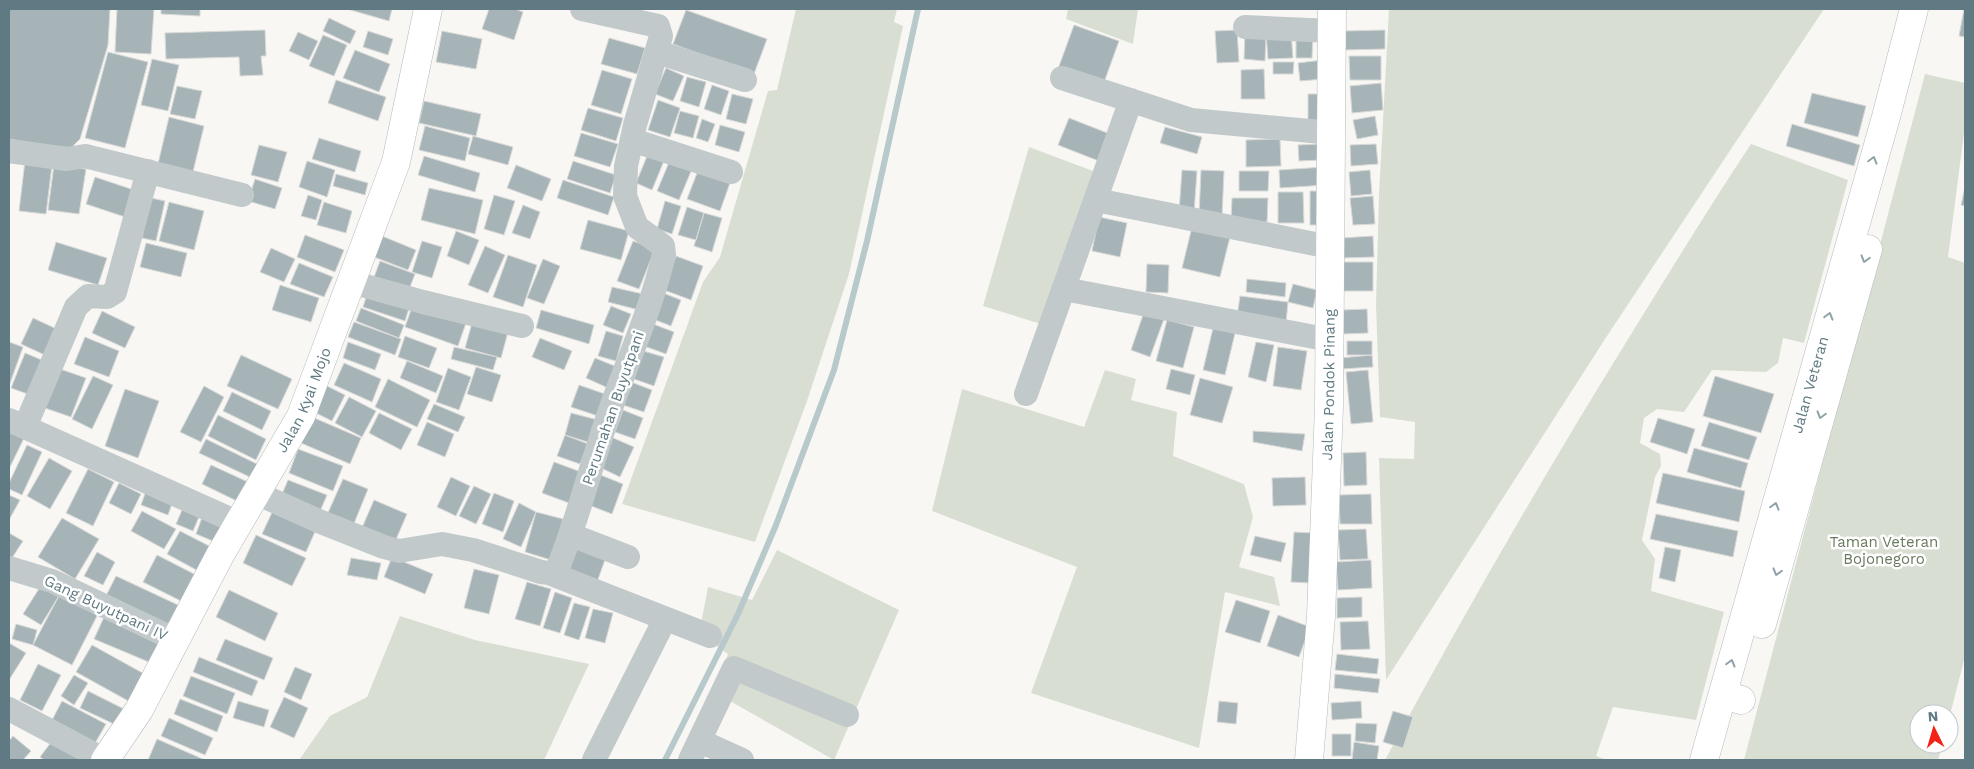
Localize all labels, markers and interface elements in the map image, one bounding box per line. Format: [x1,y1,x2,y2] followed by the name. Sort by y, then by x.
[1868,156,1878,165] one-way arrow
[1860,254,1871,263] one-way arrow
[1318,309,1339,461] street label: Jalan Pondok Pinang
[1823,313,1833,321] one-way arrow
[578,329,648,487] street label: Perumahan Buyutpani
[1788,334,1832,435] street label: Jalan Veteran
[273,345,335,456] street label: Jalan Kyai Mojo
[1816,411,1827,420] one-way arrow
[1769,502,1780,511] one-way arrow
[1830,533,1938,568] park label: Taman Veteran Bojonegoro
[1772,567,1783,576] one-way arrow
[41,571,171,645] street label: Gang Buyutpani IV
[1726,659,1736,667] one-way arrow
[1909,704,1959,754] north arrow
[1927,708,1939,724] text: N

